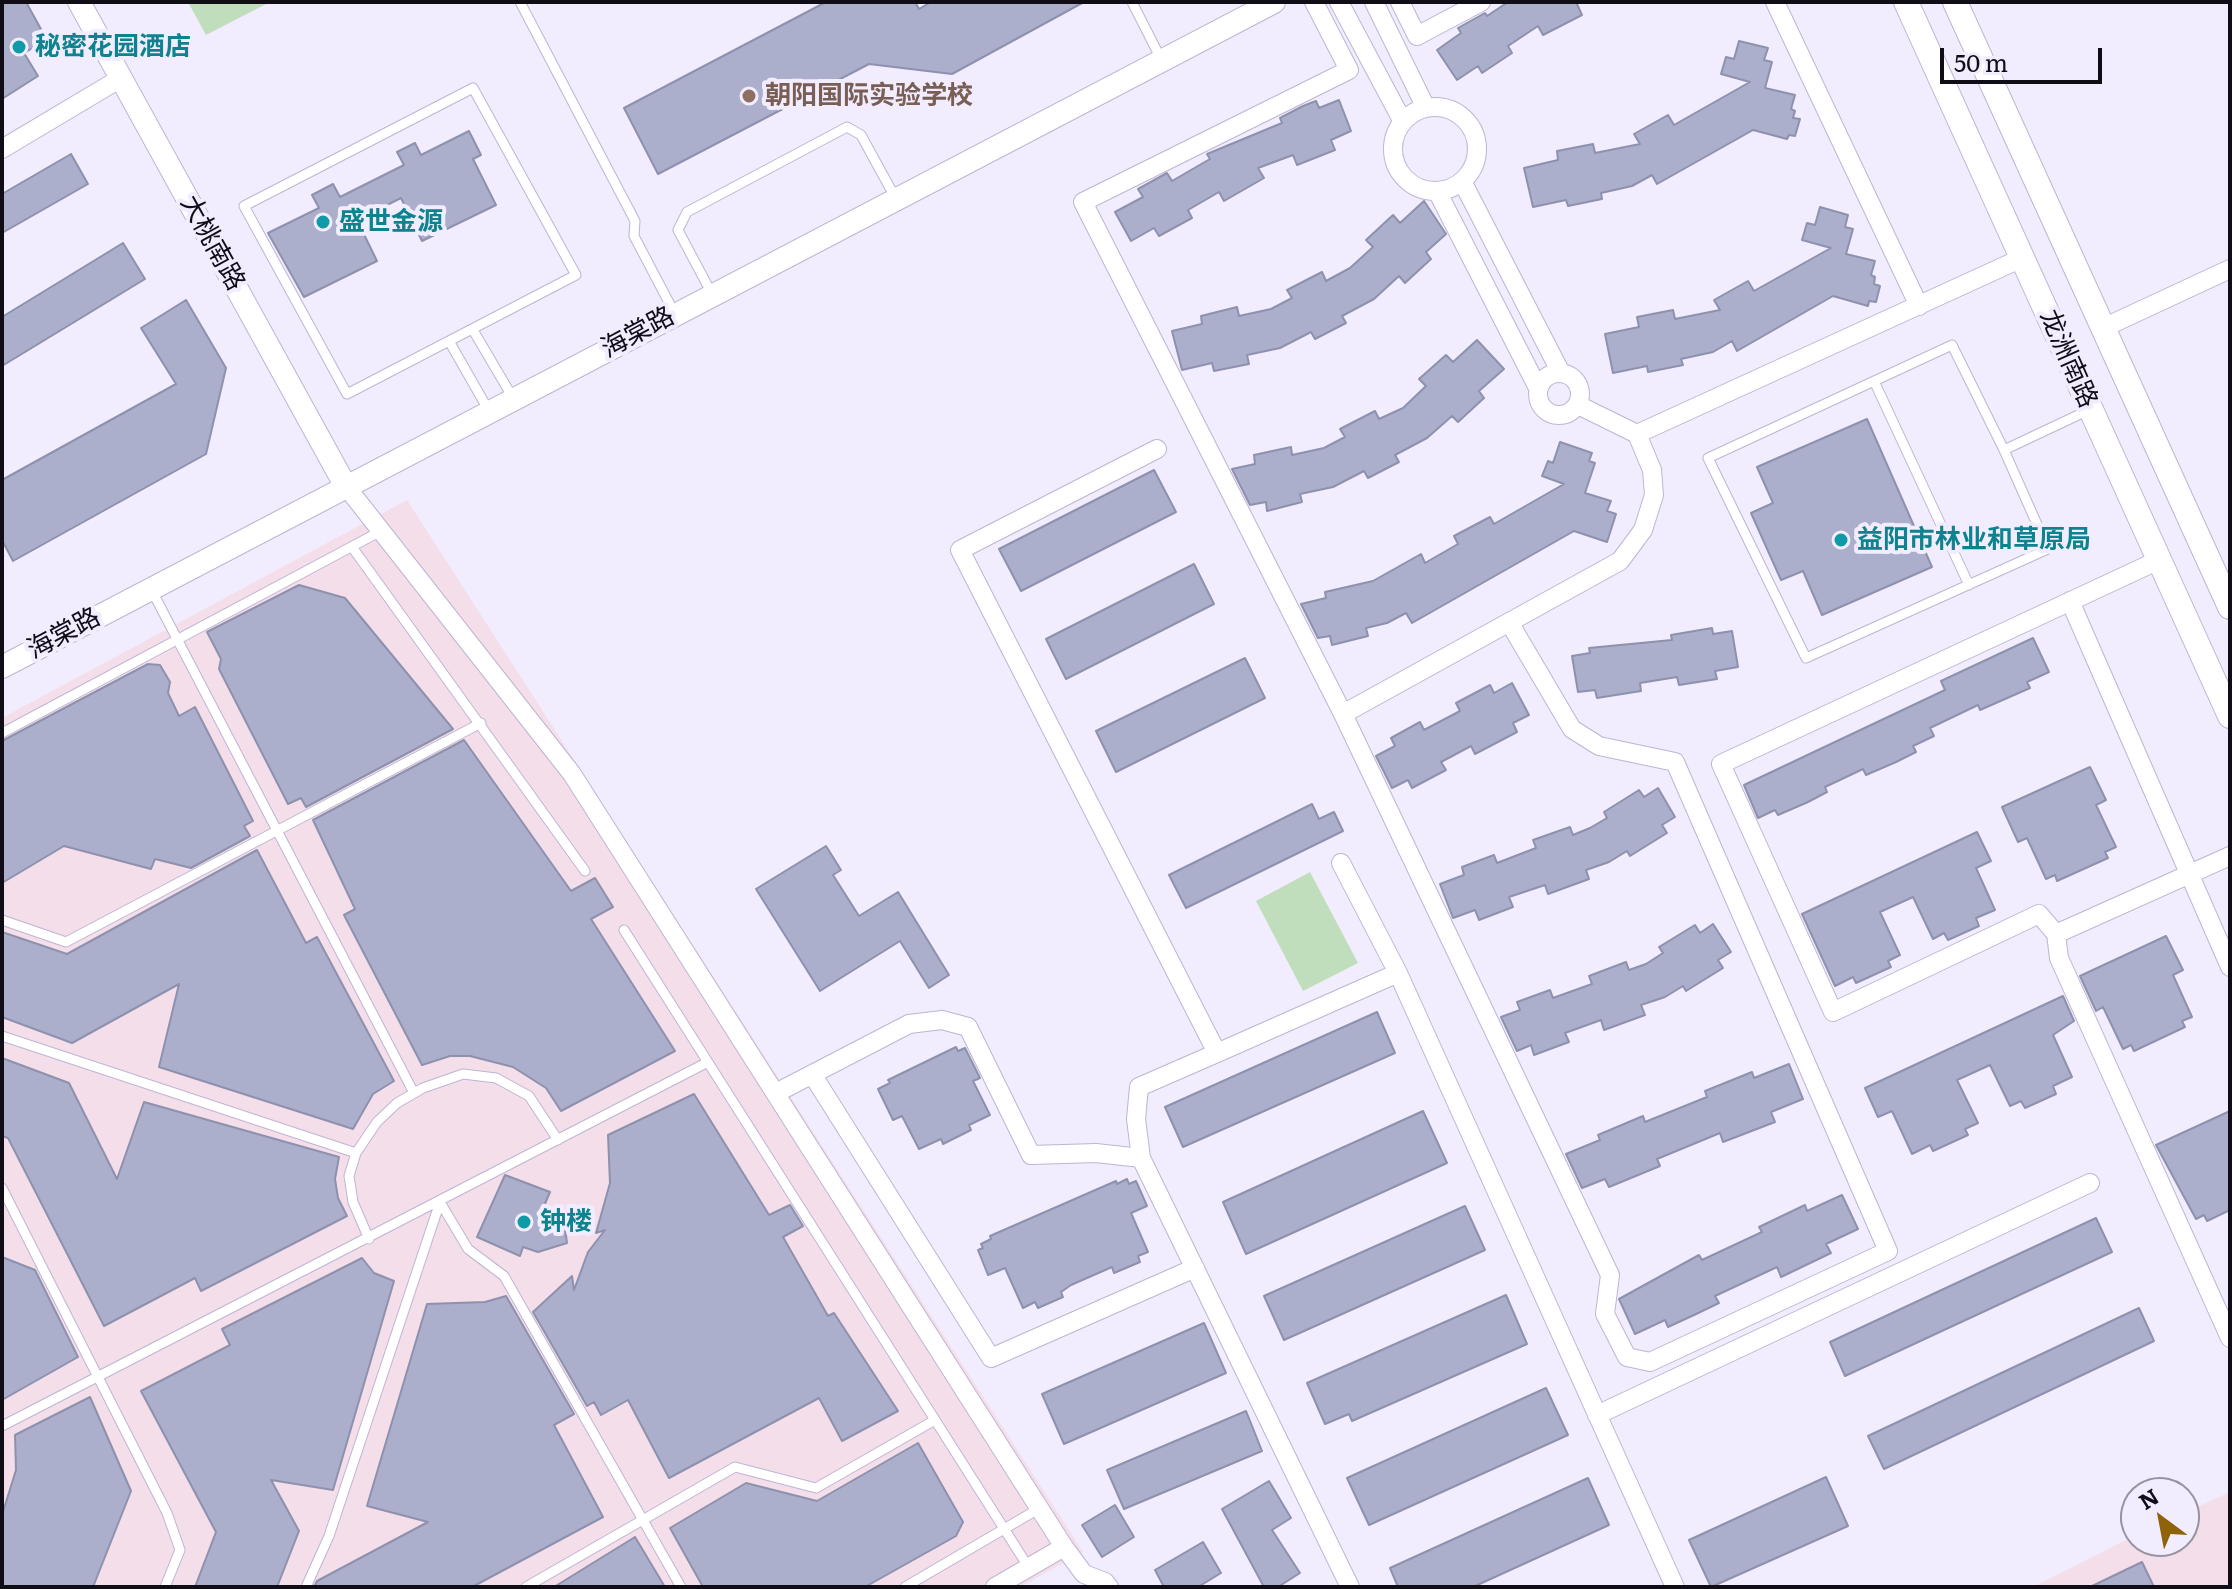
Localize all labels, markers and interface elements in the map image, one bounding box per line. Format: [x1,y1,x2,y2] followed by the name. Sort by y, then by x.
[35,31,191,63] place label: 秘密花园酒店
[1944,32,2106,82] scale bar
[10,38,28,56] marker: 秘密花园酒店
[1954,44,2008,79] text: 50 m
[765,80,973,112] place label: 朝阳国际实验学校
[740,87,758,105] marker: 朝阳国际实验学校
[173,190,251,296] street label: 大桃南路
[339,206,443,238] place label: 盛世金源
[314,213,332,231] marker: 盛世金源
[596,301,680,365] street label: 海棠路
[2033,305,2103,413] street label: 龙洲南路
[1857,524,2091,556] place label: 益阳市林业和草原局
[1832,531,1850,549] marker: 益阳市林业和草原局
[22,602,106,666] street label: 海棠路
[540,1206,592,1238] place label: 钟楼
[515,1213,533,1231] marker: 钟楼
[2120,1477,2200,1557] north arrow
[2132,1479,2165,1517] text: N

